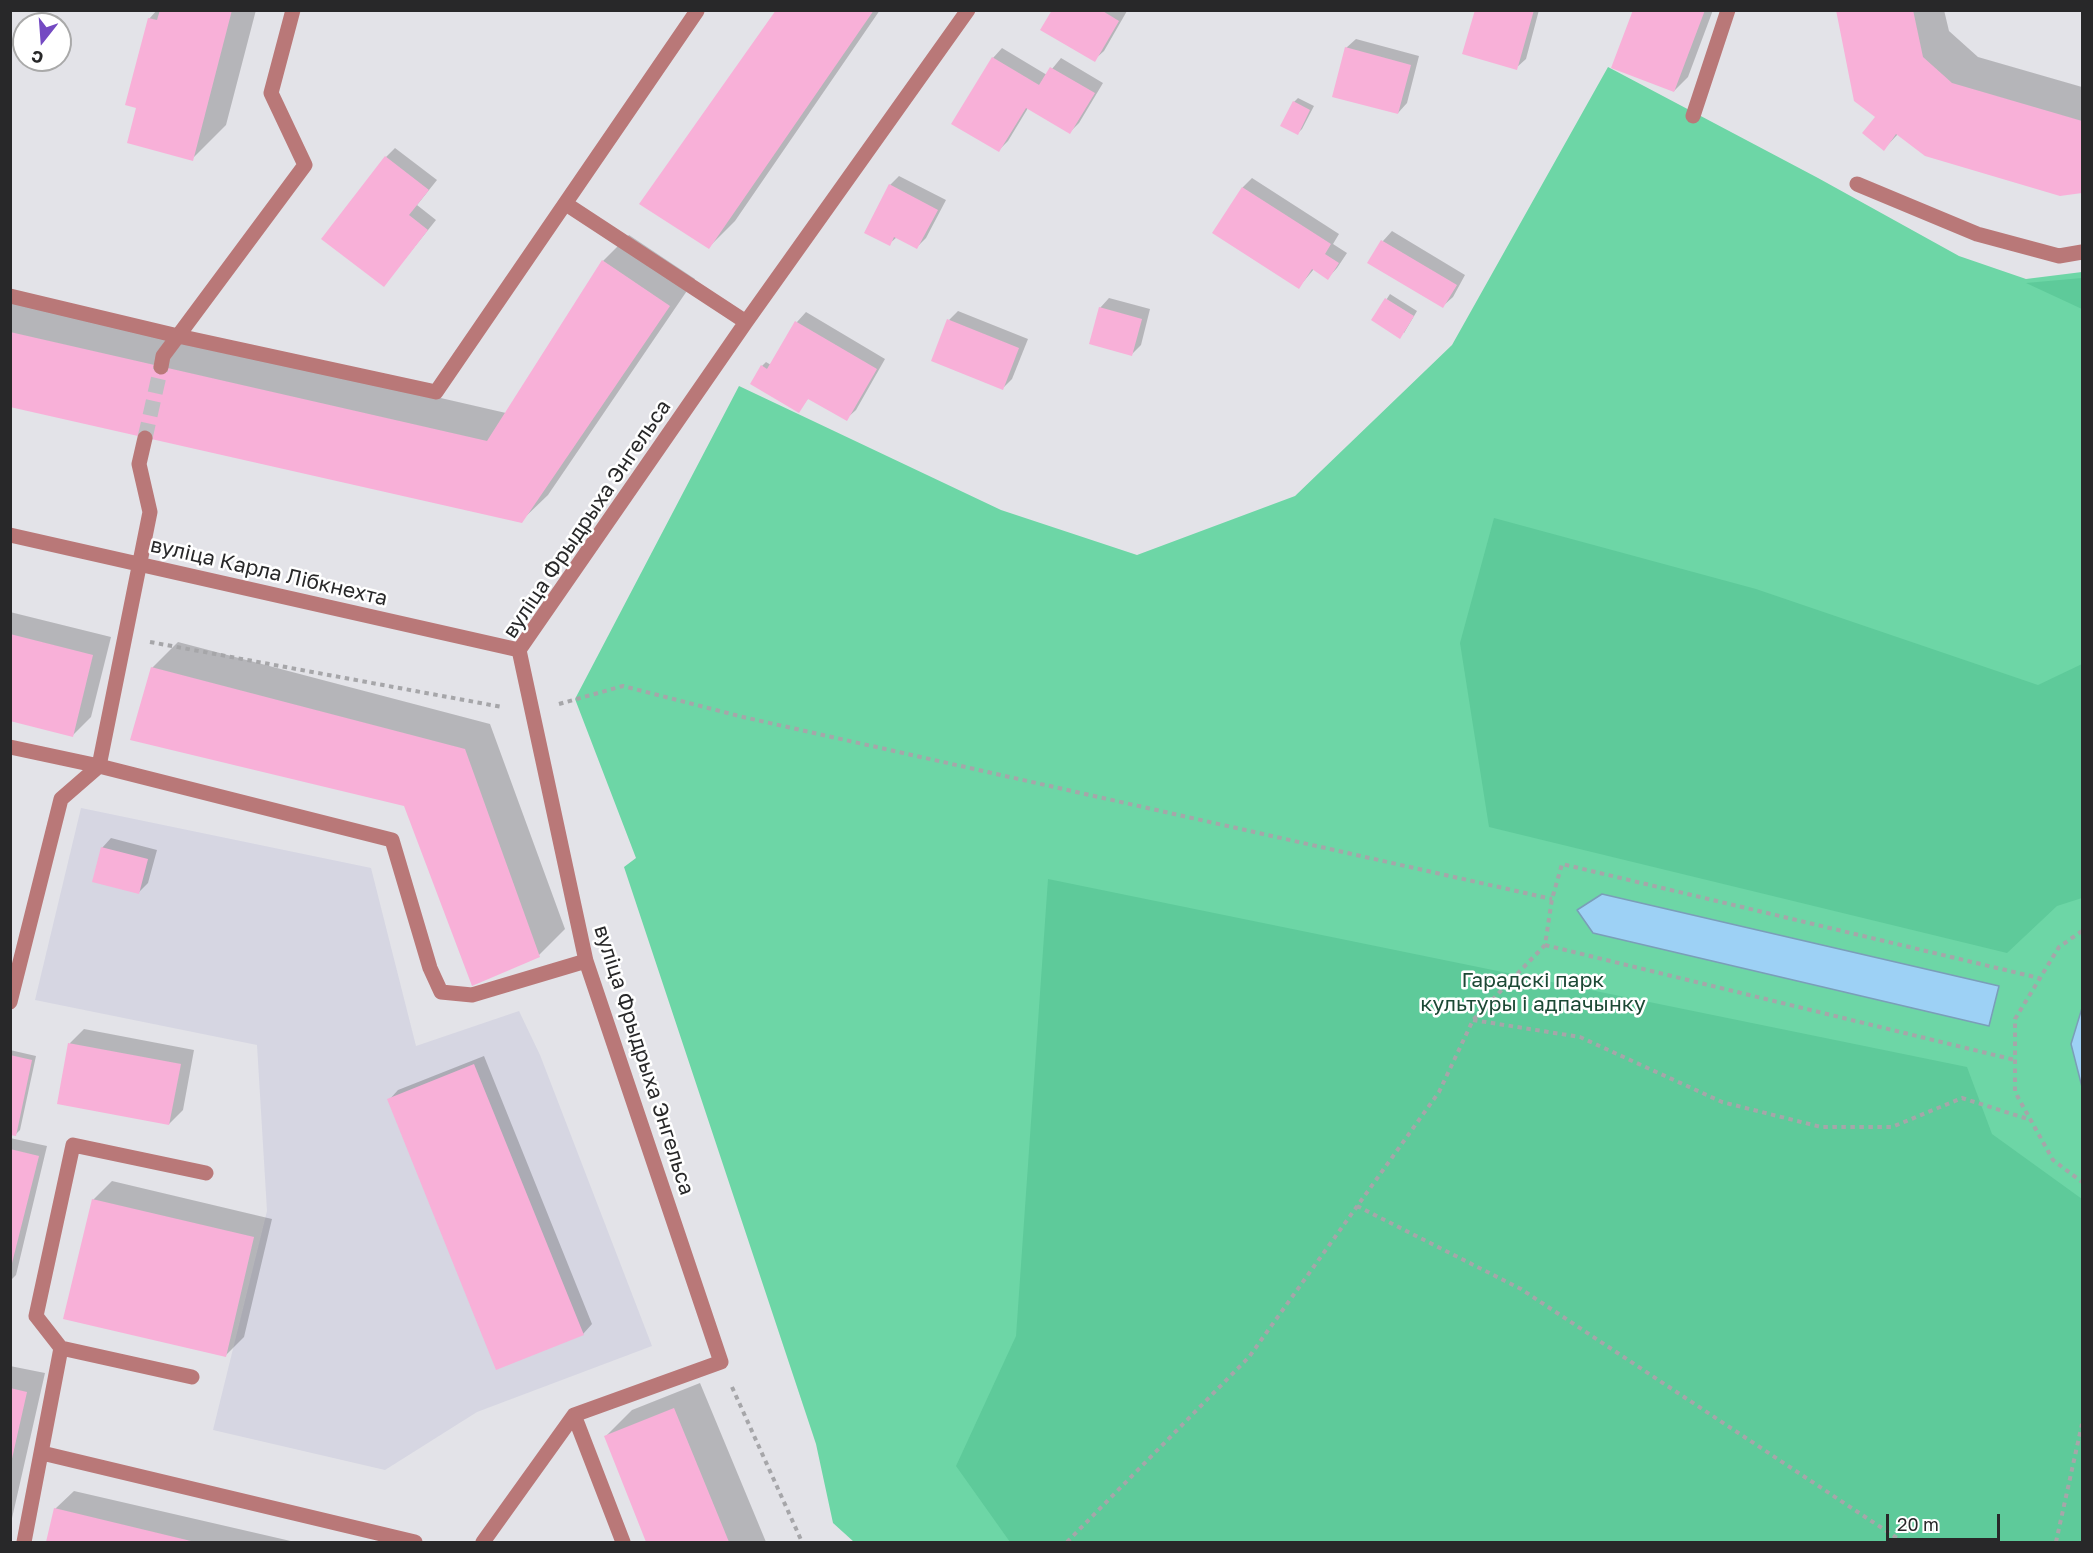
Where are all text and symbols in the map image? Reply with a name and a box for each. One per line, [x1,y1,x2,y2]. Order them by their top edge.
north arrow [12,12,72,72]
text: С [29,46,46,69]
street label: вуліца Фрыдрыха Энгельса [498,395,676,643]
street label: вуліца Карла Лібкнехта [148,532,390,612]
street label: вуліца Фрыдрыха Энгельса [588,922,700,1198]
park label: Гарадскі парк культуры і адпачынку [1420,967,1646,1017]
scale bar [1889,1502,2003,1540]
text: 20 m [1897,1513,1939,1535]

